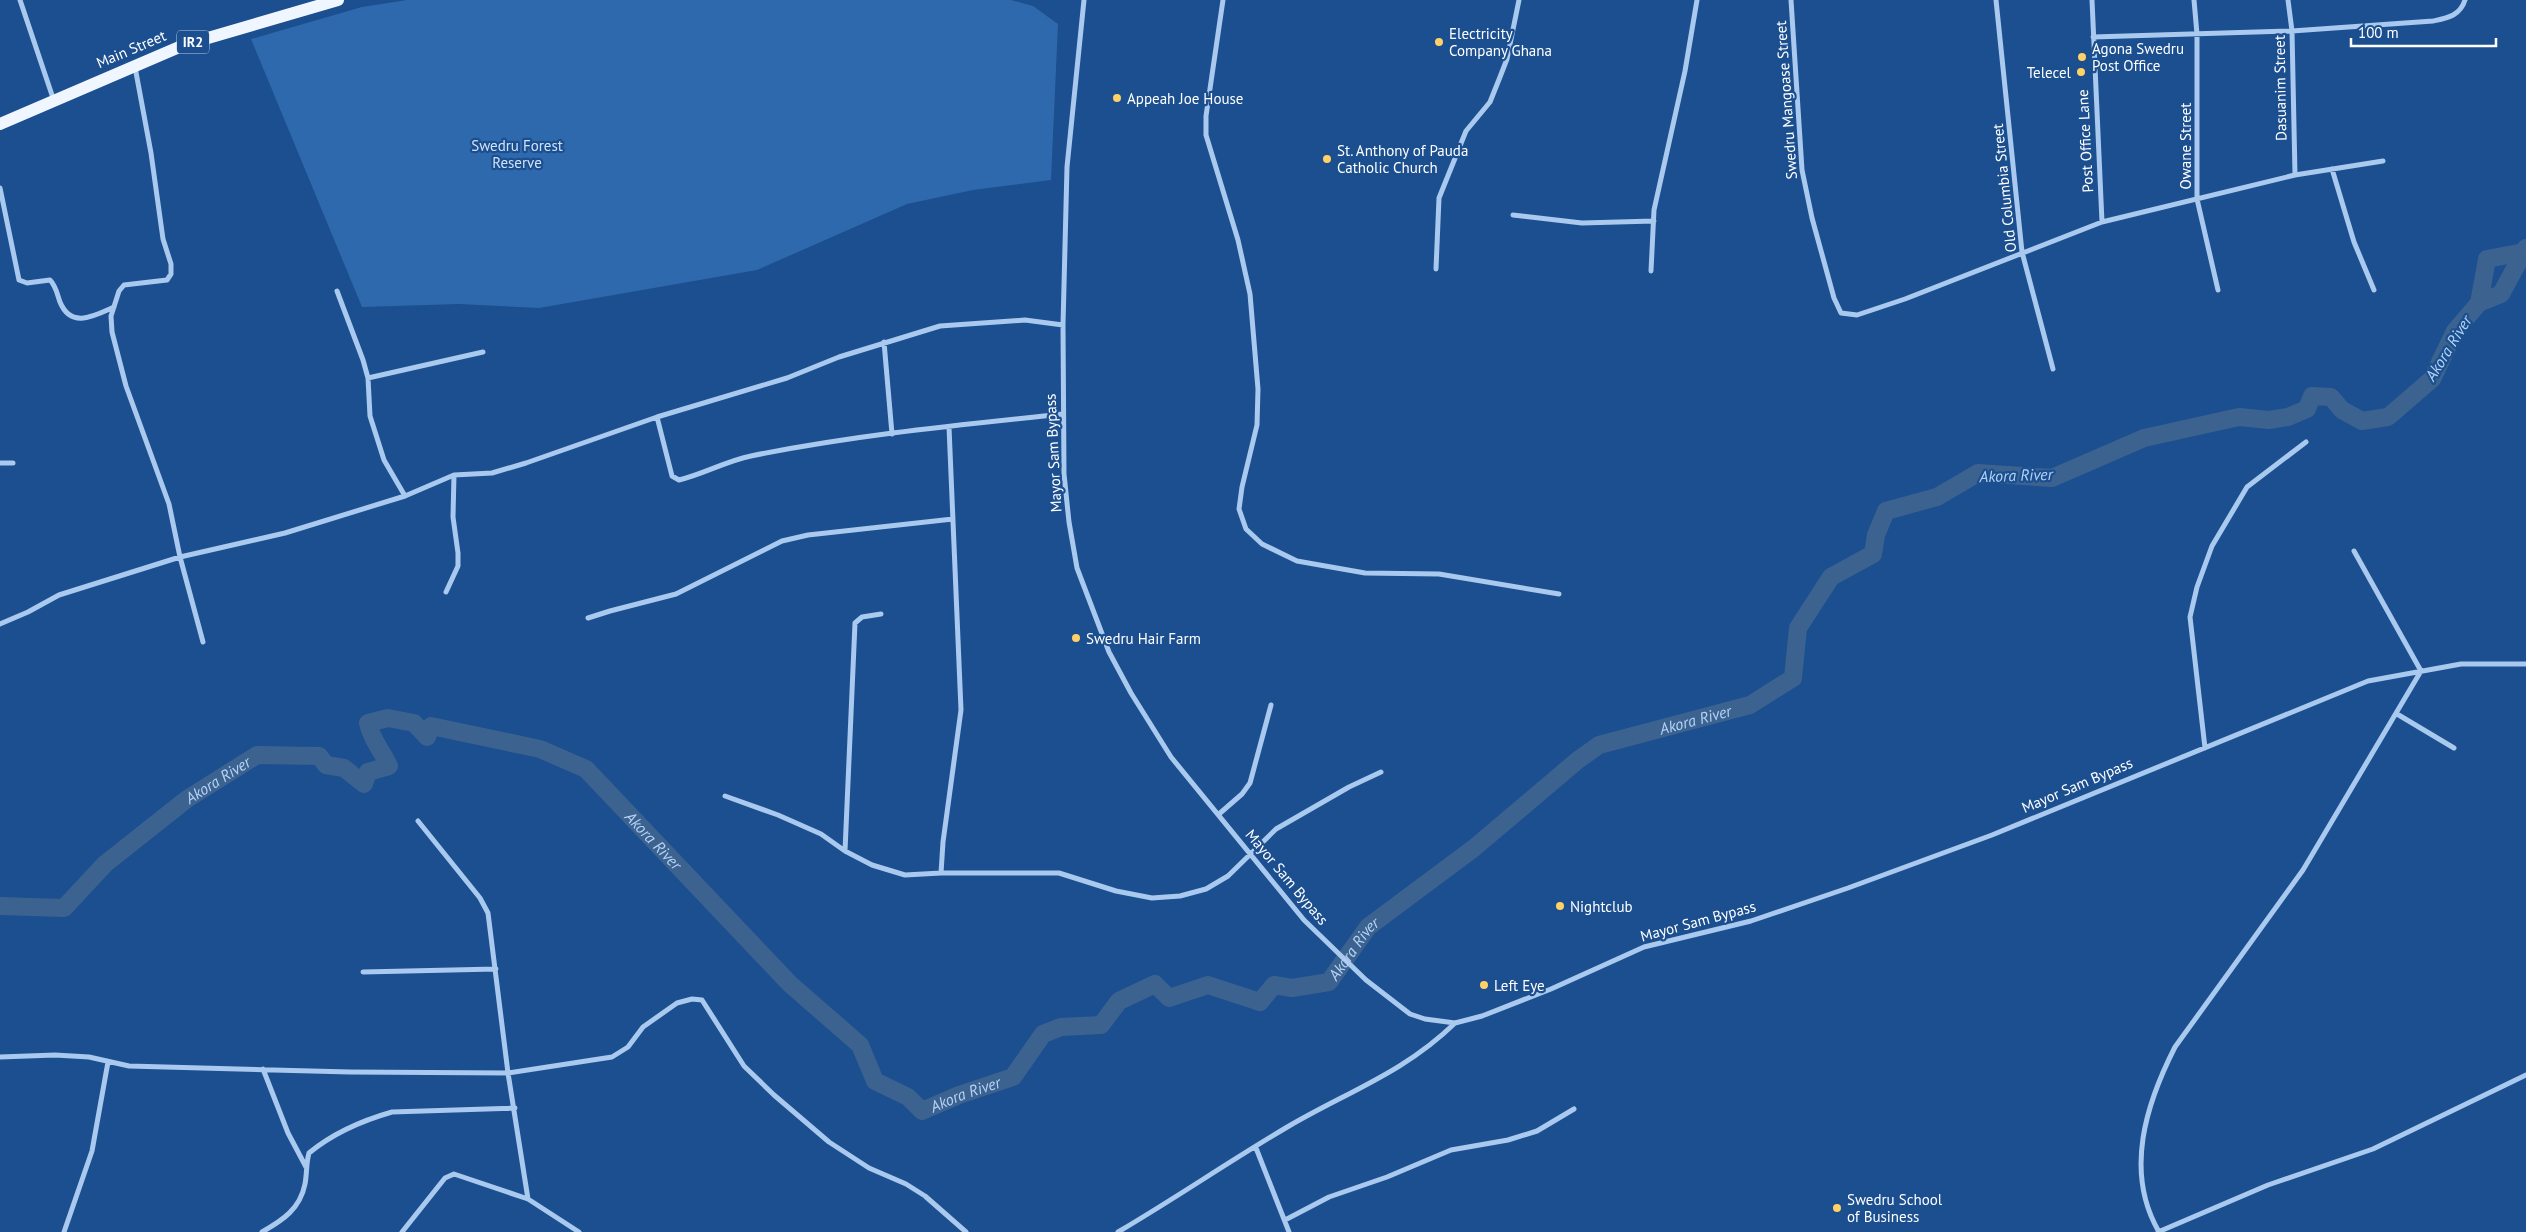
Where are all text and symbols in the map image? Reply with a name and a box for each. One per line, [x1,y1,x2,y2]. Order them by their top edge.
scale bar [2351,15,2496,47]
street label: Swedru Mangoase Street [1771,20,1801,180]
text: 100 m [2358,23,2399,42]
place label: Electricity Company Ghana [1449,24,1552,60]
street label: Main Street [93,26,169,72]
road number: IR2 [177,31,209,54]
street label: Dasuanim Street [2270,35,2290,141]
marker: Electricity Company Ghana [1433,36,1445,48]
place label: Agona Swedru Post Office [2092,39,2184,75]
marker: Agona Swedru Post Office [2076,51,2088,63]
place label: Telecel [2027,63,2072,82]
marker: Telecel [2075,66,2087,78]
place label: Appeah Joe House [1127,89,1243,108]
street label: Post Office Lane [2073,89,2097,193]
marker: Appeah Joe House [1111,92,1123,104]
street label: Owane Street [2176,103,2195,189]
street label: Old Columbia Street [1988,123,2020,253]
park label: Swedru Forest Reserve [471,136,563,172]
place label: St. Anthony of Pauda Catholic Church [1337,141,1468,177]
marker: St. Anthony of Pauda Catholic Church [1321,153,1333,165]
water label: Akora River [2420,310,2477,385]
street label: Mayor Sam Bypass [1040,393,1066,513]
water label: Akora River [1978,464,2055,486]
place label: Swedru Hair Farm [1086,629,1201,648]
marker: Swedru Hair Farm [1070,632,1082,644]
water label: Akora River [1656,700,1735,739]
water label: Akora River [180,751,256,808]
street label: Mayor Sam Bypass [2019,753,2135,817]
water label: Akora River [620,806,687,875]
street label: Mayor Sam Bypass [1242,825,1332,929]
street label: Mayor Sam Bypass [1638,896,1758,946]
place label: Nightclub [1570,897,1633,916]
marker: Nightclub [1554,900,1566,912]
water label: Akora River [1323,912,1384,985]
place label: Left Eye [1494,976,1545,995]
marker: Left Eye [1478,979,1490,991]
water label: Akora River [926,1071,1005,1117]
place label: Swedru School of Business [1847,1190,1943,1226]
marker: Swedru School of Business [1831,1202,1843,1214]

